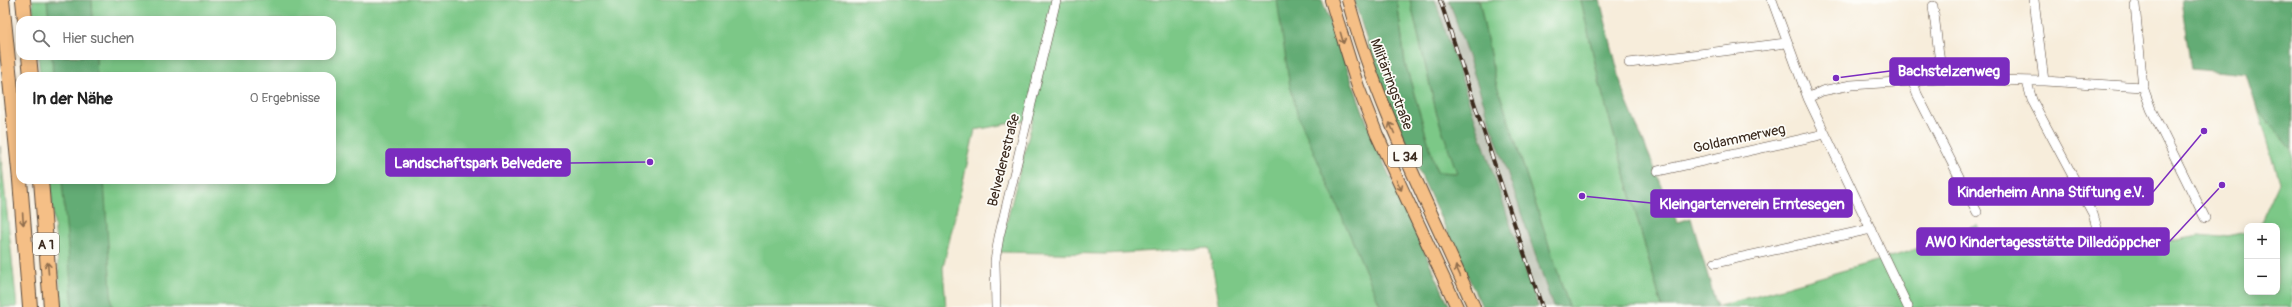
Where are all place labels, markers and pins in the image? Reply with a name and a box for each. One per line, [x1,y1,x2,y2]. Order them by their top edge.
callout: Bachstelzenweg [1890,58,2009,85]
callout: Landschaftspark Belvedere [386,149,570,176]
callout: Kinderheim Anna Stiftung e.V. [1949,178,2153,205]
callout: Kleingartenverein Erntesegen [1651,190,1852,217]
callout: AWO Kindertagesstätte Dilledöppcher [1917,228,2169,255]

